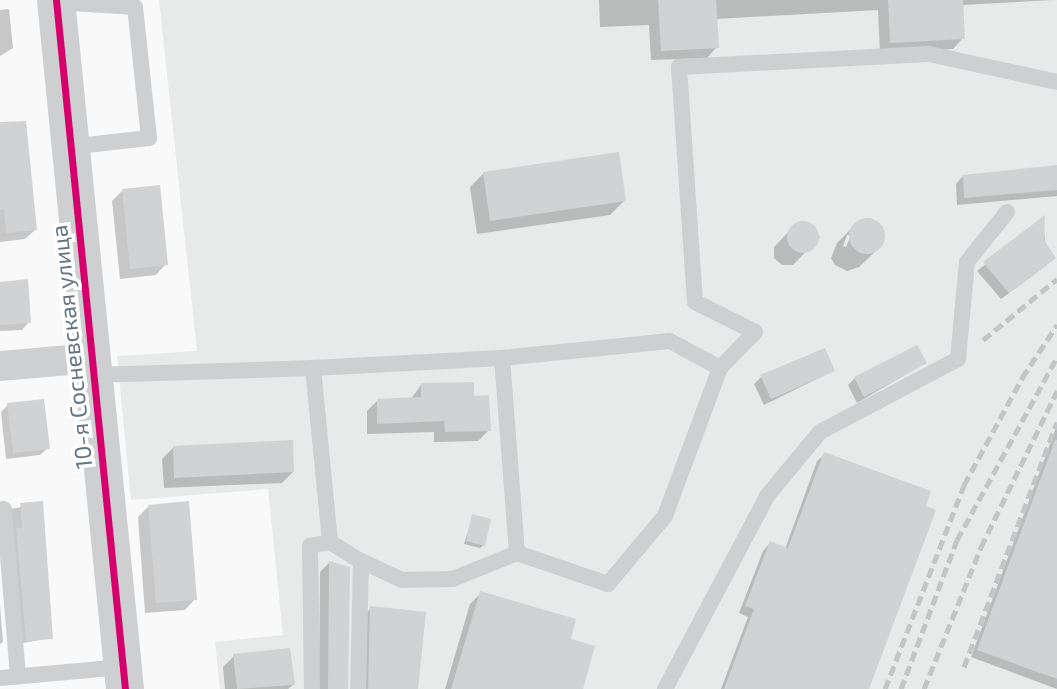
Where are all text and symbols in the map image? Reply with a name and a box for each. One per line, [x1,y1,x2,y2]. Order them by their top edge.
street label: 10-я Сосневская улица [44,224,98,470]

